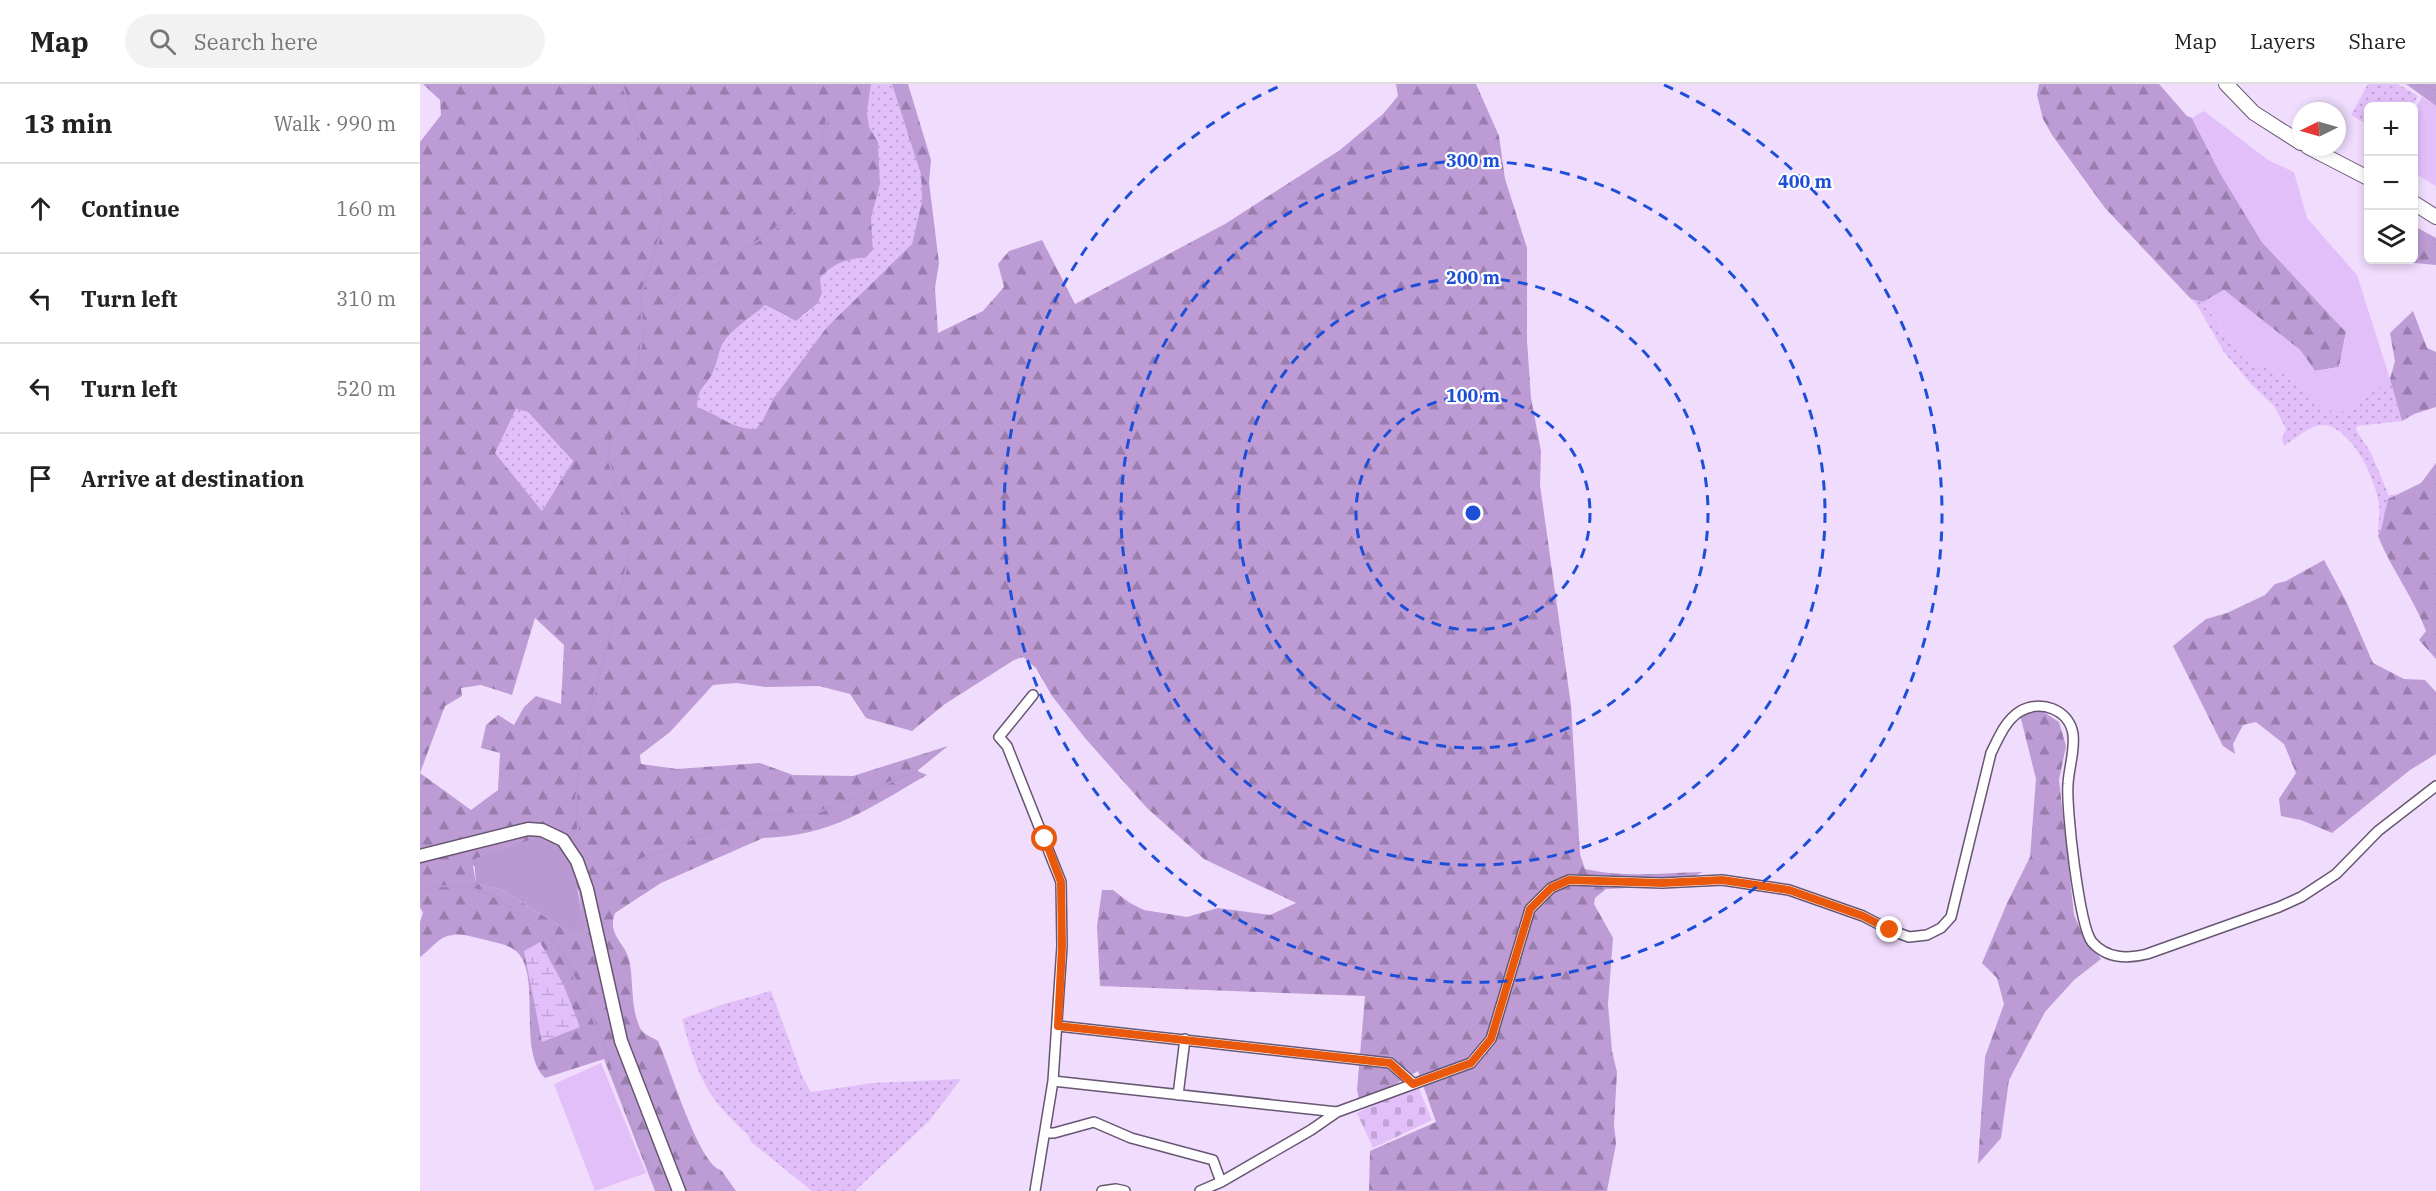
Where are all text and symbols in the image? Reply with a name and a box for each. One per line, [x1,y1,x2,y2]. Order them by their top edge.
search box [125,14,545,68]
text: Map [30,23,89,60]
icon: search [146,25,179,58]
text: Search here [194,27,318,56]
text: Map [2174,27,2217,55]
text: Layers [2250,27,2316,55]
text: Share [2349,27,2406,55]
north arrow [2292,102,2346,156]
map controls [2364,102,2418,264]
button: + [2364,102,2418,156]
text: 13 min [24,106,112,140]
text: Walk · 990 m [274,110,396,137]
text: 300 m [1446,149,1501,172]
button: − [2364,156,2418,210]
text: 400 m [1778,170,1833,193]
icon: ahead [24,192,57,225]
text: Continue [81,194,180,223]
text: 160 m [336,195,396,222]
button: layers [2364,210,2418,264]
text: 200 m [1446,266,1501,289]
icon: left [24,282,57,315]
text: Turn left [81,284,177,313]
text: 310 m [336,285,396,312]
icon: left [24,372,57,405]
text: Turn left [81,374,177,403]
text: 520 m [336,375,396,402]
text: 100 m [1446,384,1501,407]
icon: arrive [24,462,57,495]
text: Arrive at destination [81,464,304,493]
centre of rings [1463,503,1483,523]
route start [1031,825,1057,851]
route end [1876,916,1902,942]

